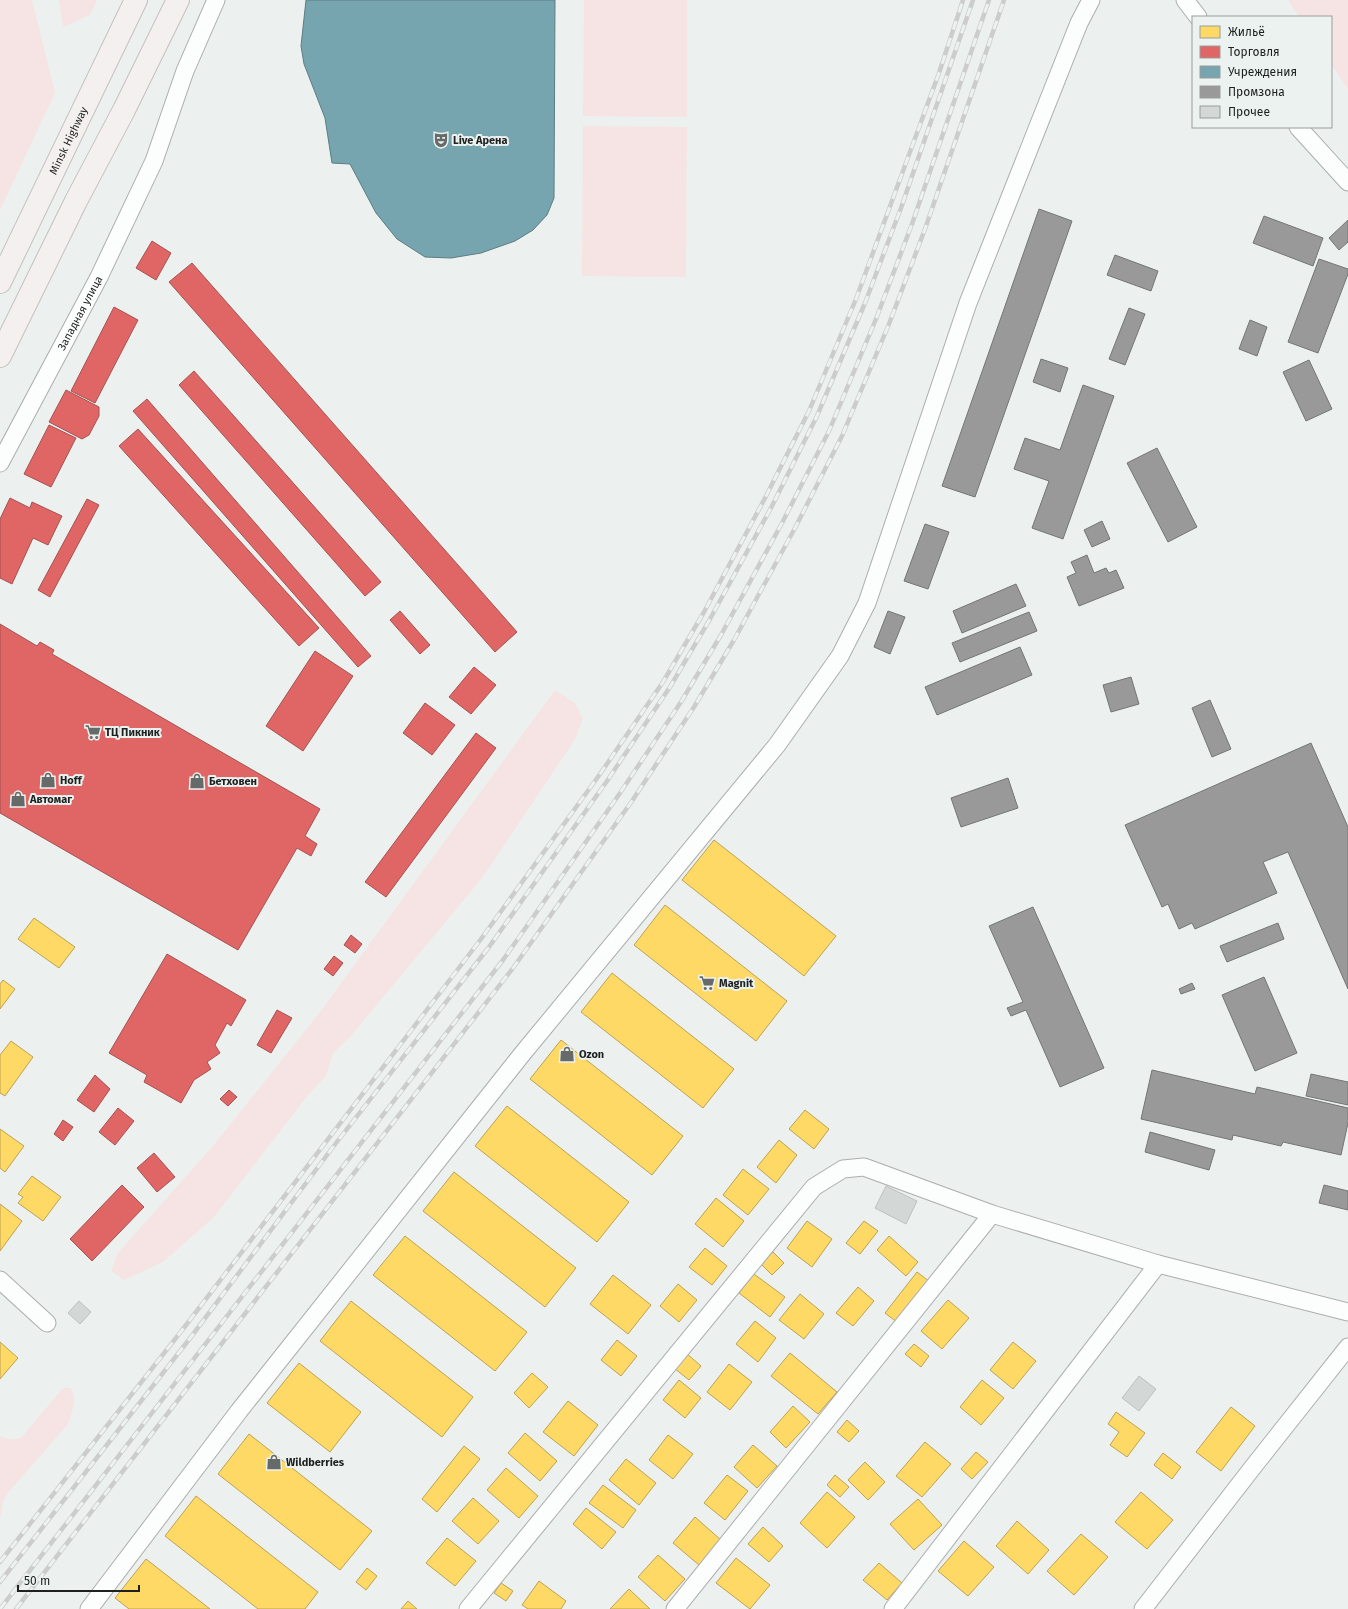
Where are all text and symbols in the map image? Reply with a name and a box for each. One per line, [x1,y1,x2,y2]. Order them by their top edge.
legend [1192,16,1332,128]
text: Жильё [1228,25,1265,39]
text: Торговля [1228,45,1280,59]
text: Учреждения [1228,65,1297,79]
text: Промзона [1228,85,1285,99]
street label: Minsk Highway [47,104,91,177]
text: Прочее [1228,105,1270,119]
theatre icon: Live Арена [432,131,450,149]
place label: Live Арена [453,134,508,147]
street label: Западная улица [55,274,105,353]
supermarket icon: ТЦ Пикник [84,723,102,741]
place label: ТЦ Пикник [105,726,161,739]
shop icon: Hoff [39,771,57,789]
shop icon: Бетховен [188,772,206,790]
place label: Hoff [60,774,83,787]
place label: Бетховен [209,775,257,788]
shop icon: Автомаг [9,790,27,808]
place label: Автомаг [29,793,72,806]
supermarket icon: Magnit [698,974,716,992]
place label: Magnit [719,977,754,990]
shop icon: Ozon [558,1045,576,1063]
place label: Ozon [579,1048,604,1061]
shop icon: Wildberries [265,1453,283,1471]
place label: Wildberries [286,1456,345,1469]
scale bar [18,1567,139,1593]
text: 50 m [24,1574,50,1588]

